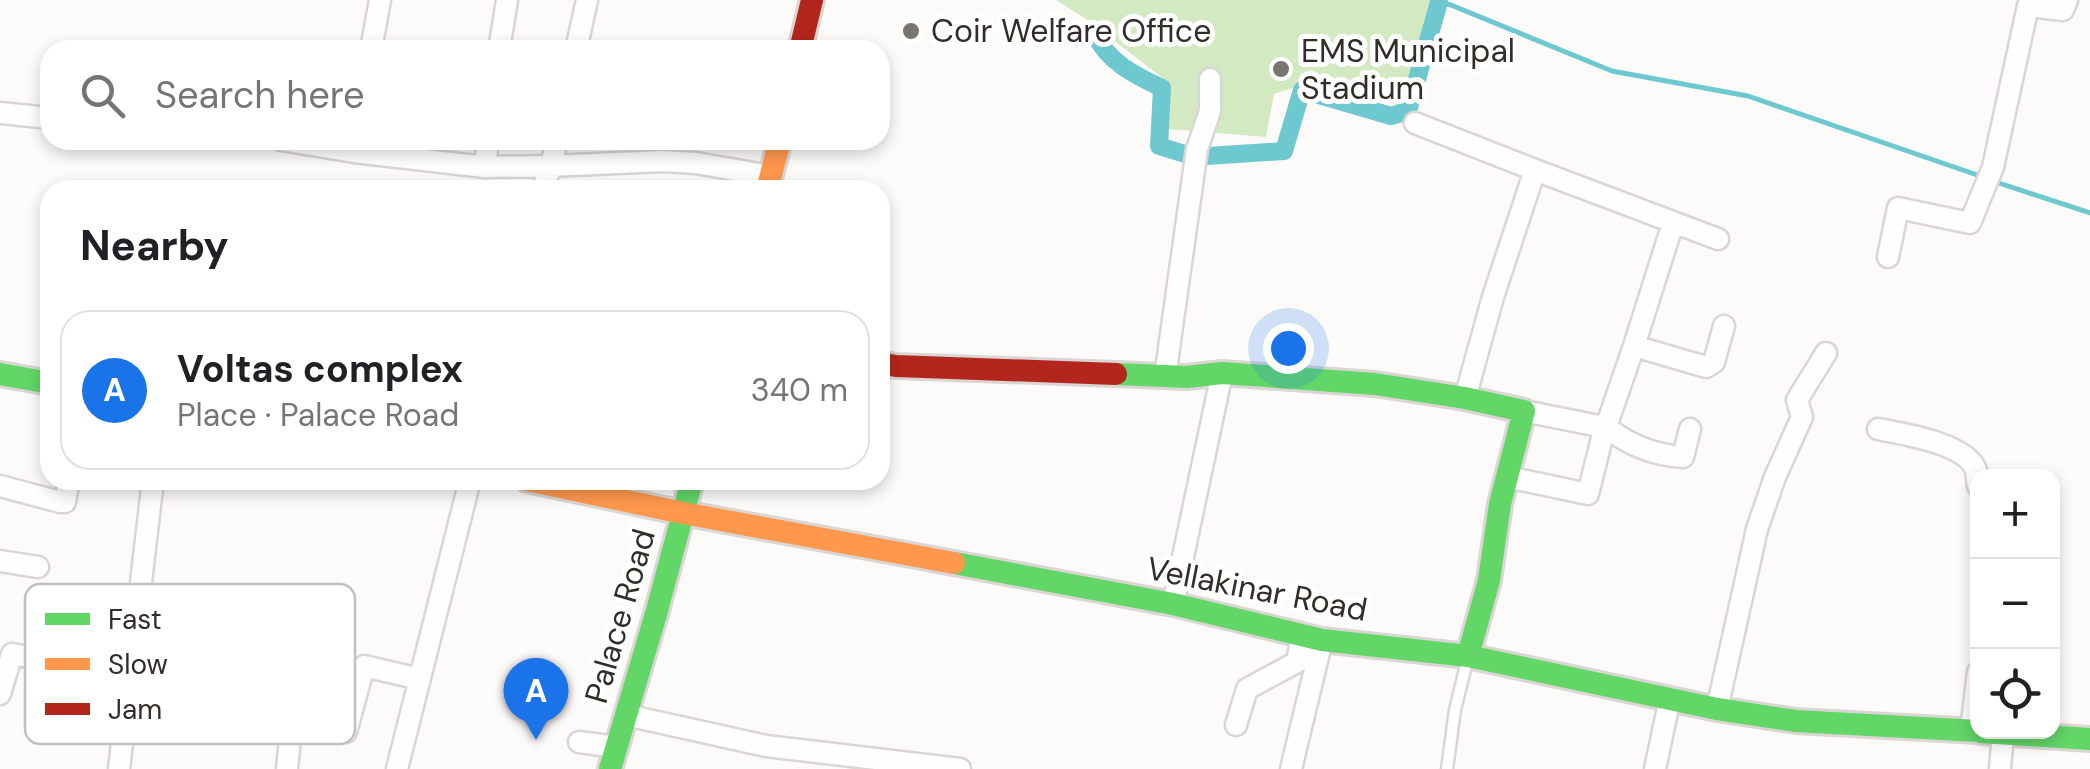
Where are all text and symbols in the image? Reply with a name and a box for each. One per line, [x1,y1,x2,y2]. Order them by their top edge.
place label: Coir Welfare Office [931,10,1211,52]
marker: Coir Welfare Office [900,20,922,42]
place label: EMS Municipal Stadium [1301,30,1515,109]
search box [40,40,890,150]
marker: EMS Municipal Stadium [1270,58,1292,80]
icon: search [75,68,130,123]
text: Search here [155,70,365,120]
text: Nearby [80,218,229,273]
your location [1263,323,1314,374]
text: Voltas complex [177,344,463,394]
text: A [103,369,126,411]
text: 340 m [751,369,848,411]
text: Place · Palace Road [177,394,459,436]
map controls [1970,469,2060,739]
button: + [1970,469,2060,559]
street label: Palace Road [575,524,665,708]
street label: Vellakinar Road [1143,547,1371,631]
button: − [1970,559,2060,649]
legend [25,584,355,744]
text: Fast [108,601,162,638]
text: Slow [108,646,168,683]
button: locate [1970,649,2060,739]
pin: A [504,658,568,740]
text: Jam [108,691,162,728]

